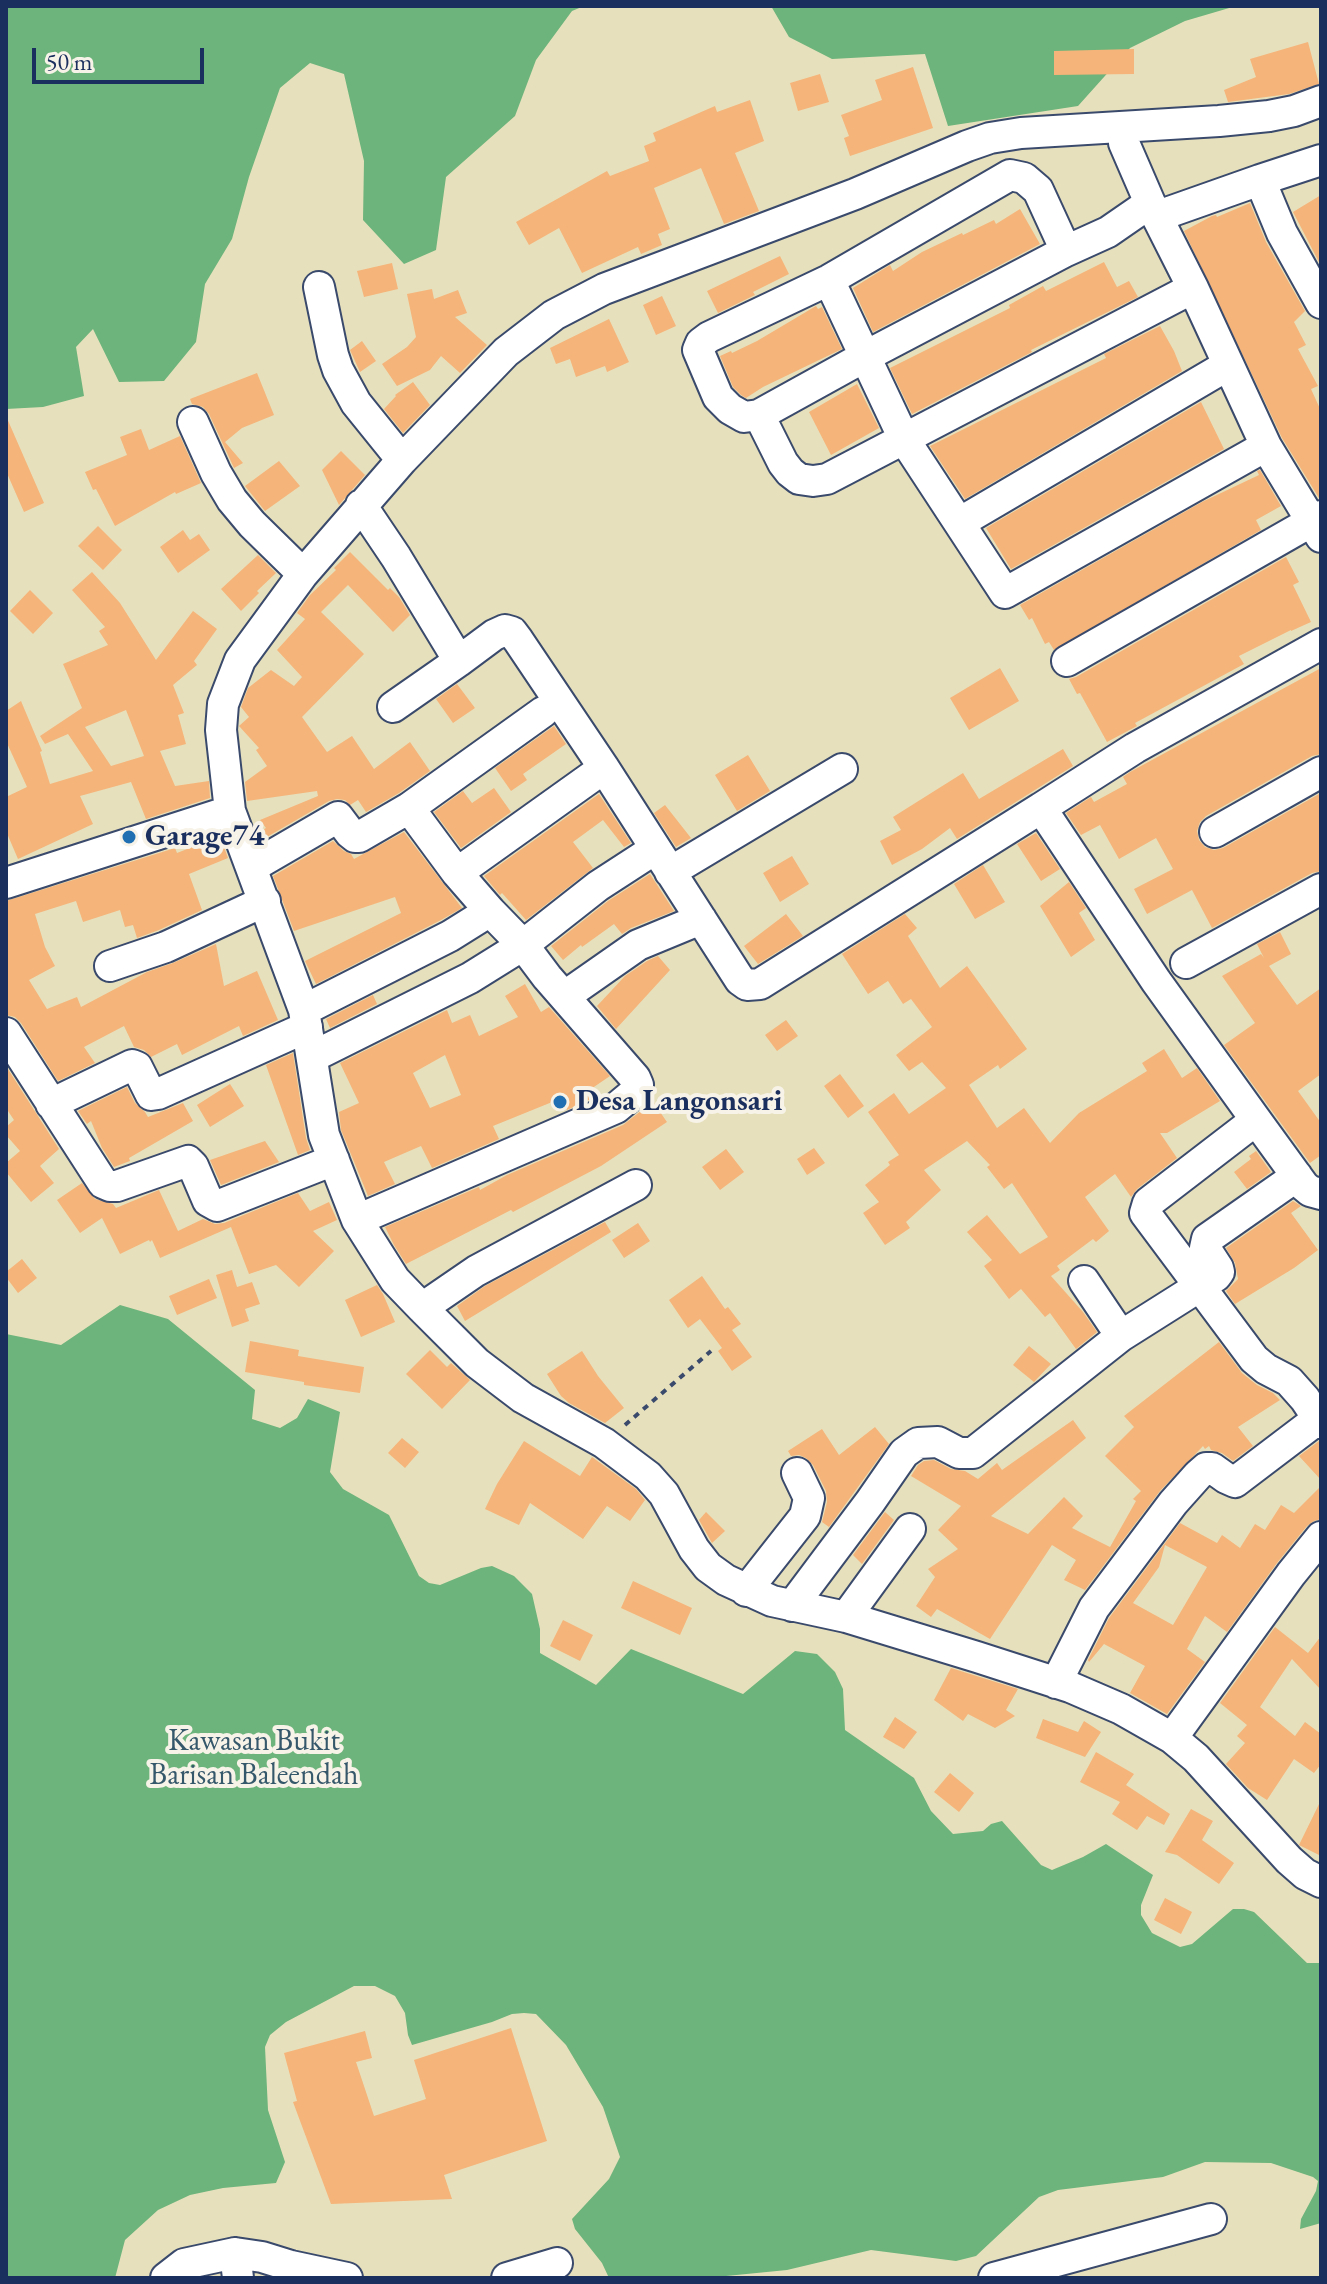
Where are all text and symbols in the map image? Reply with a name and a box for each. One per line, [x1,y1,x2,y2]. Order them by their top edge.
scale bar [36,32,208,82]
text: 50 m [46,46,93,77]
place label: Garage74 [145,819,264,855]
marker: Garage74 [120,828,138,846]
place label: Desa Langonsari [576,1084,782,1120]
marker: Desa Langonsari [551,1093,569,1111]
park label: Kawasan Bukit Barisan Baleendah [150,1724,358,1794]

